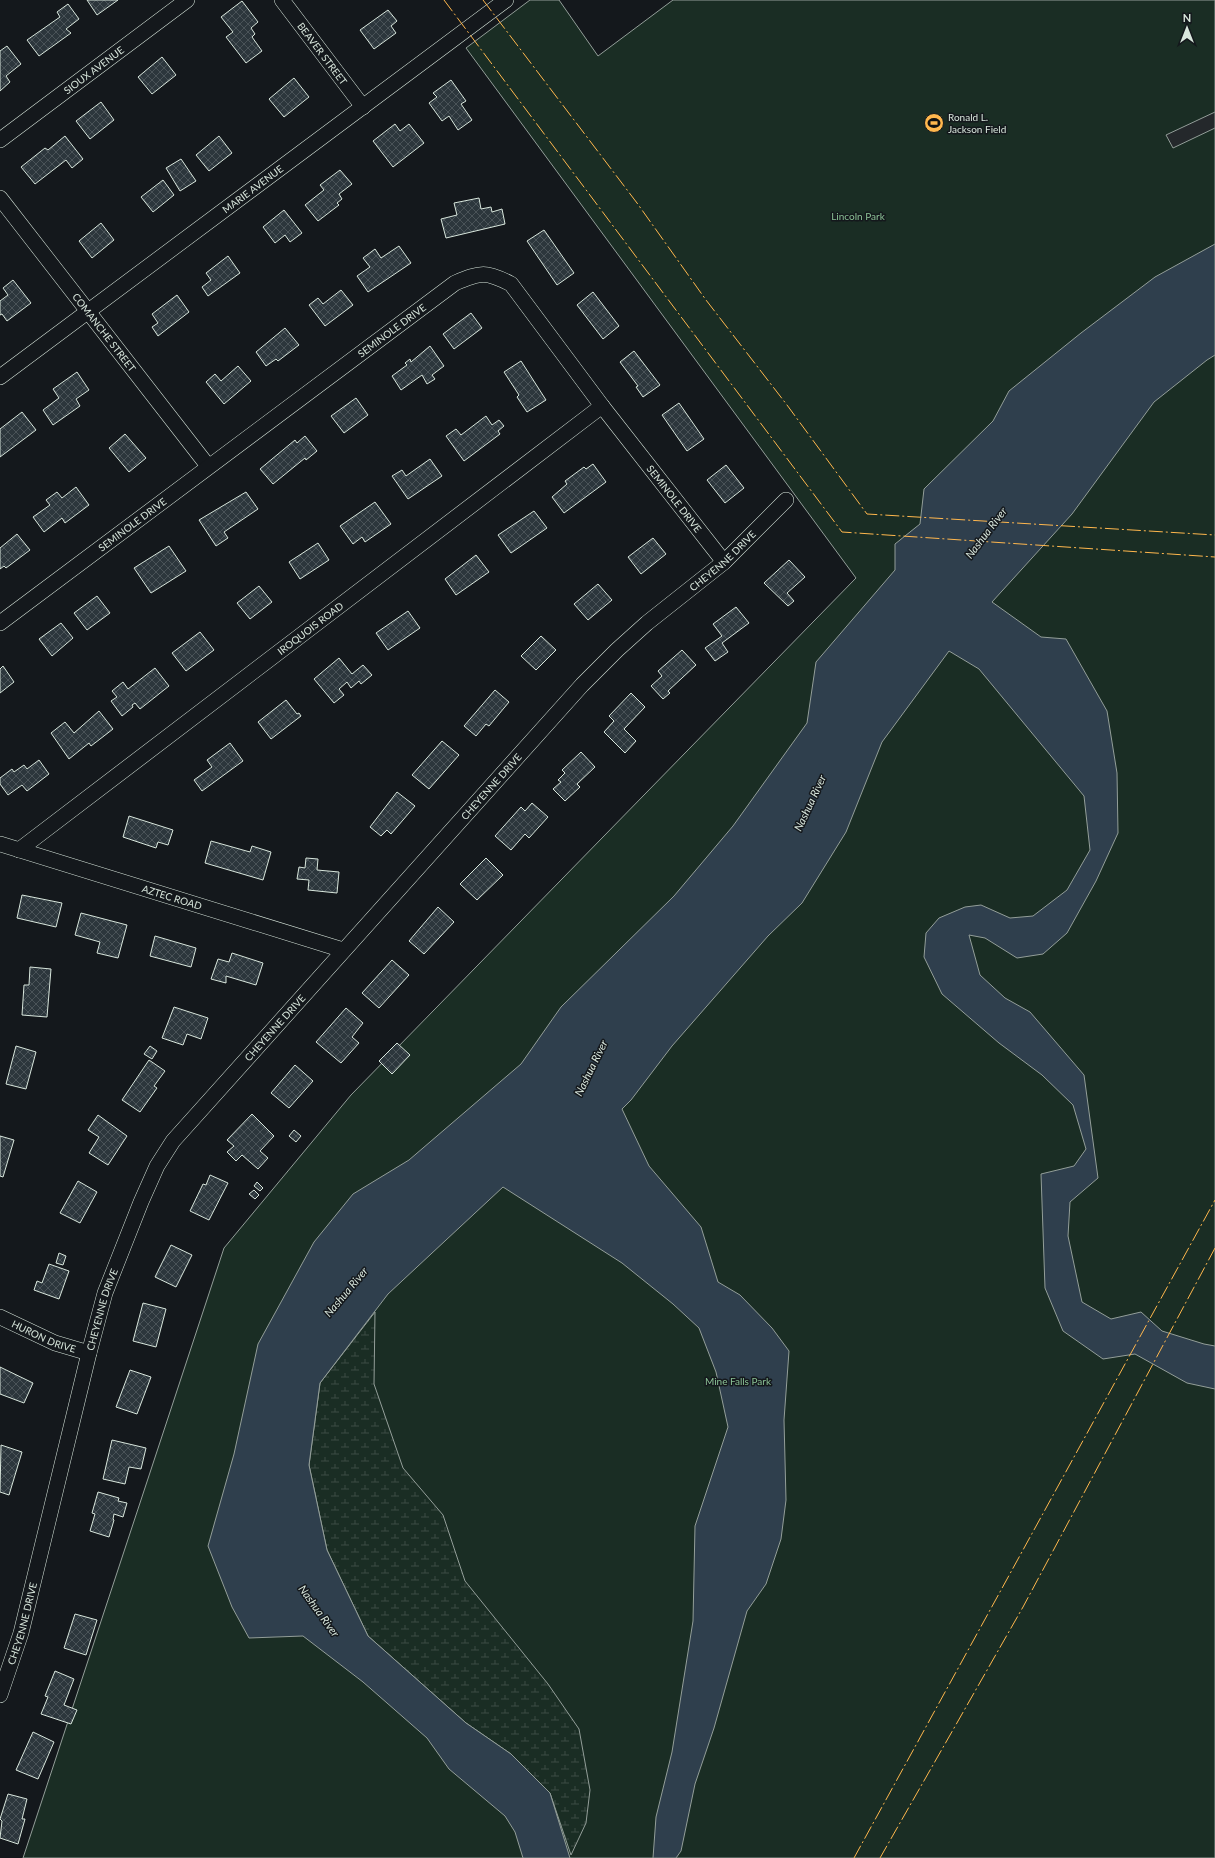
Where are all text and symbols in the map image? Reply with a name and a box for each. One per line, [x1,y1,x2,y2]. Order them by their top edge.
north arrow [1167,8,1207,48]
text: N [1183,11,1191,24]
street label: BEAVER STREET [295,20,350,87]
street label: SIOUX AVENUE [61,43,126,96]
place label: Ronald L. Jackson Field [948,111,1006,135]
sports icon: Ronald L. Jackson Field [923,112,945,134]
street label: MARIE AVENUE [220,162,286,215]
park label: Lincoln Park [831,210,886,222]
street label: COMANCHE STREET [70,291,138,374]
street label: SEMINOLE DRIVE [355,301,428,360]
street label: SEMINOLE DRIVE [645,463,704,535]
street label: SEMINOLE DRIVE [96,495,169,553]
water label: Nashua River [962,504,1009,561]
street label: CHEYENNE DRIVE [687,528,758,593]
street label: IROQUOIS ROAD [275,599,346,657]
street label: CHEYENNE DRIVE [458,751,524,822]
water label: Nashua River [791,772,828,833]
street label: AZTEC ROAD [141,882,204,912]
street label: CHEYENNE DRIVE [242,992,308,1063]
water label: Nashua River [571,1038,610,1098]
water label: Nashua River [321,1264,370,1319]
street label: CHEYENNE DRIVE [84,1267,120,1352]
street label: HURON DRIVE [10,1317,78,1355]
park label: Mine Falls Park [705,1375,772,1387]
street label: CHEYENNE DRIVE [5,1581,39,1666]
water label: Nashua River [296,1582,343,1639]

